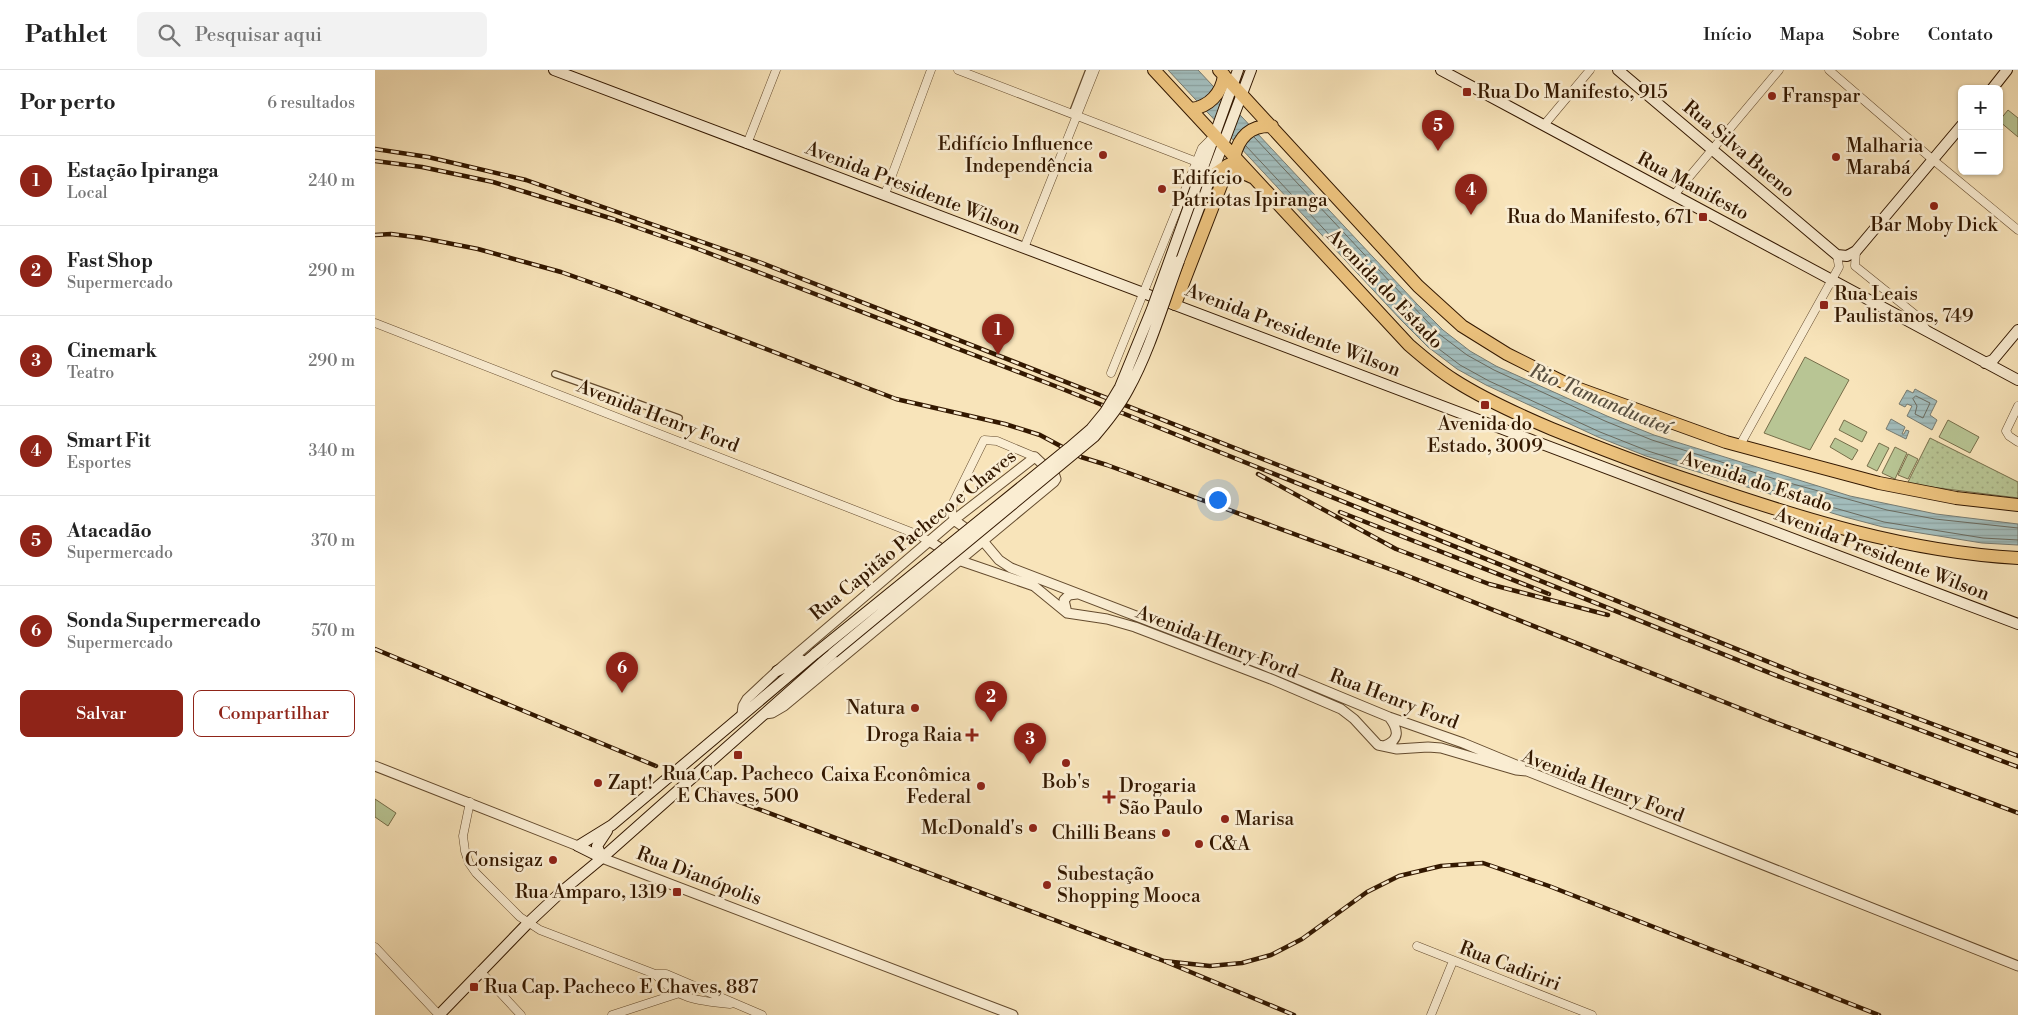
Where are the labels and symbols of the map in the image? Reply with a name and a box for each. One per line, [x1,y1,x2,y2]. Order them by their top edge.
place label: Rua Do Manifesto, 915 [1477,80,1668,104]
place label: Franspar [1782,84,1860,108]
marker: Rua Do Manifesto, 915 [1461,86,1473,98]
marker: Franspar [1766,90,1778,102]
street label: Rua Silva Bueno [1678,95,1800,203]
pin: 5 [1422,110,1454,151]
place label: Edifício Influence Independência [938,132,1093,178]
place label: Malharia Marabá [1846,134,1924,180]
street label: Avenida Presidente Wilson [801,135,1024,240]
street label: Rua Manifesto [1633,146,1753,226]
marker: Edifício Influence Independência [1097,149,1109,161]
marker: Malharia Marabá [1830,151,1842,163]
place label: Edifício Patriotas Ipiranga [1172,166,1328,212]
pin: 4 [1455,174,1487,215]
marker: Edifício Patriotas Ipiranga [1156,183,1168,195]
marker: Bar Moby Dick [1928,200,1940,212]
place label: Rua do Manifesto, 671 [1507,205,1693,229]
marker: Rua do Manifesto, 671 [1697,211,1709,223]
place label: Bar Moby Dick [1870,213,1999,237]
street label: Avenida do Estado [1321,223,1448,354]
street label: Avenida Presidente Wilson [1181,277,1404,382]
place label: Rua Leais Paulistanos, 749 [1834,282,1973,328]
marker: Rua Leais Paulistanos, 749 [1818,299,1830,311]
pin: 1 [982,314,1014,355]
water label: Rio Tamanduateí [1524,358,1677,442]
street label: Avenida Henry Ford [573,374,743,458]
marker: Avenida do Estado, 3009 [1479,399,1491,411]
place label: Avenida do Estado, 3009 [1427,412,1543,458]
street label: Rua Capitão Pacheco e Chaves [805,444,1021,626]
street label: Avenida do Estado [1677,446,1836,518]
your location [1205,487,1231,513]
street label: Avenida Presidente Wilson [1770,501,1993,606]
street label: Avenida Henry Ford [1132,600,1302,684]
pin: 6 [606,652,638,693]
street label: Rua Henry Ford [1326,663,1462,735]
pin: 2 [975,681,1007,722]
place label: Natura [846,696,905,720]
marker: Natura [909,702,921,714]
place label: Droga Raia [866,723,962,747]
pin: 3 [1014,723,1046,764]
marker: Droga Raia [966,729,978,741]
street label: Avenida Henry Ford [1518,744,1688,828]
marker: Rua Cap. Pacheco E Chaves, 500 [732,749,744,761]
marker: Bob's [1060,757,1072,769]
place label: Rua Cap. Pacheco E Chaves, 500 [662,762,814,808]
place label: Caixa Econômica Federal [821,763,971,809]
place label: Bob's [1041,770,1090,794]
place label: Zapt! [608,771,653,795]
place label: Drogaria São Paulo [1119,774,1203,820]
marker: Zapt! [592,777,604,789]
marker: Caixa Econômica Federal [975,780,987,792]
marker: Drogaria São Paulo [1103,791,1115,803]
place label: Marisa [1235,807,1295,831]
marker: Marisa [1219,813,1231,825]
place label: McDonald's [921,816,1023,840]
place label: Chilli Beans [1052,821,1156,845]
marker: McDonald's [1027,822,1039,834]
marker: Chilli Beans [1160,827,1172,839]
place label: C&A [1209,832,1251,856]
marker: C&A [1193,838,1205,850]
street label: Rua Dianópolis [633,841,765,911]
place label: Consigaz [465,848,543,872]
marker: Consigaz [547,854,559,866]
place label: Subestação Shopping Mooca [1057,862,1201,908]
marker: Subestação Shopping Mooca [1041,879,1053,891]
place label: Rua Amparo, 1319 [515,880,667,904]
marker: Rua Amparo, 1319 [671,886,683,898]
street label: Rua Cadiriri [1456,936,1564,996]
place label: Rua Cap. Pacheco E Chaves, 887 [484,975,759,999]
marker: Rua Cap. Pacheco E Chaves, 887 [468,981,480,993]

